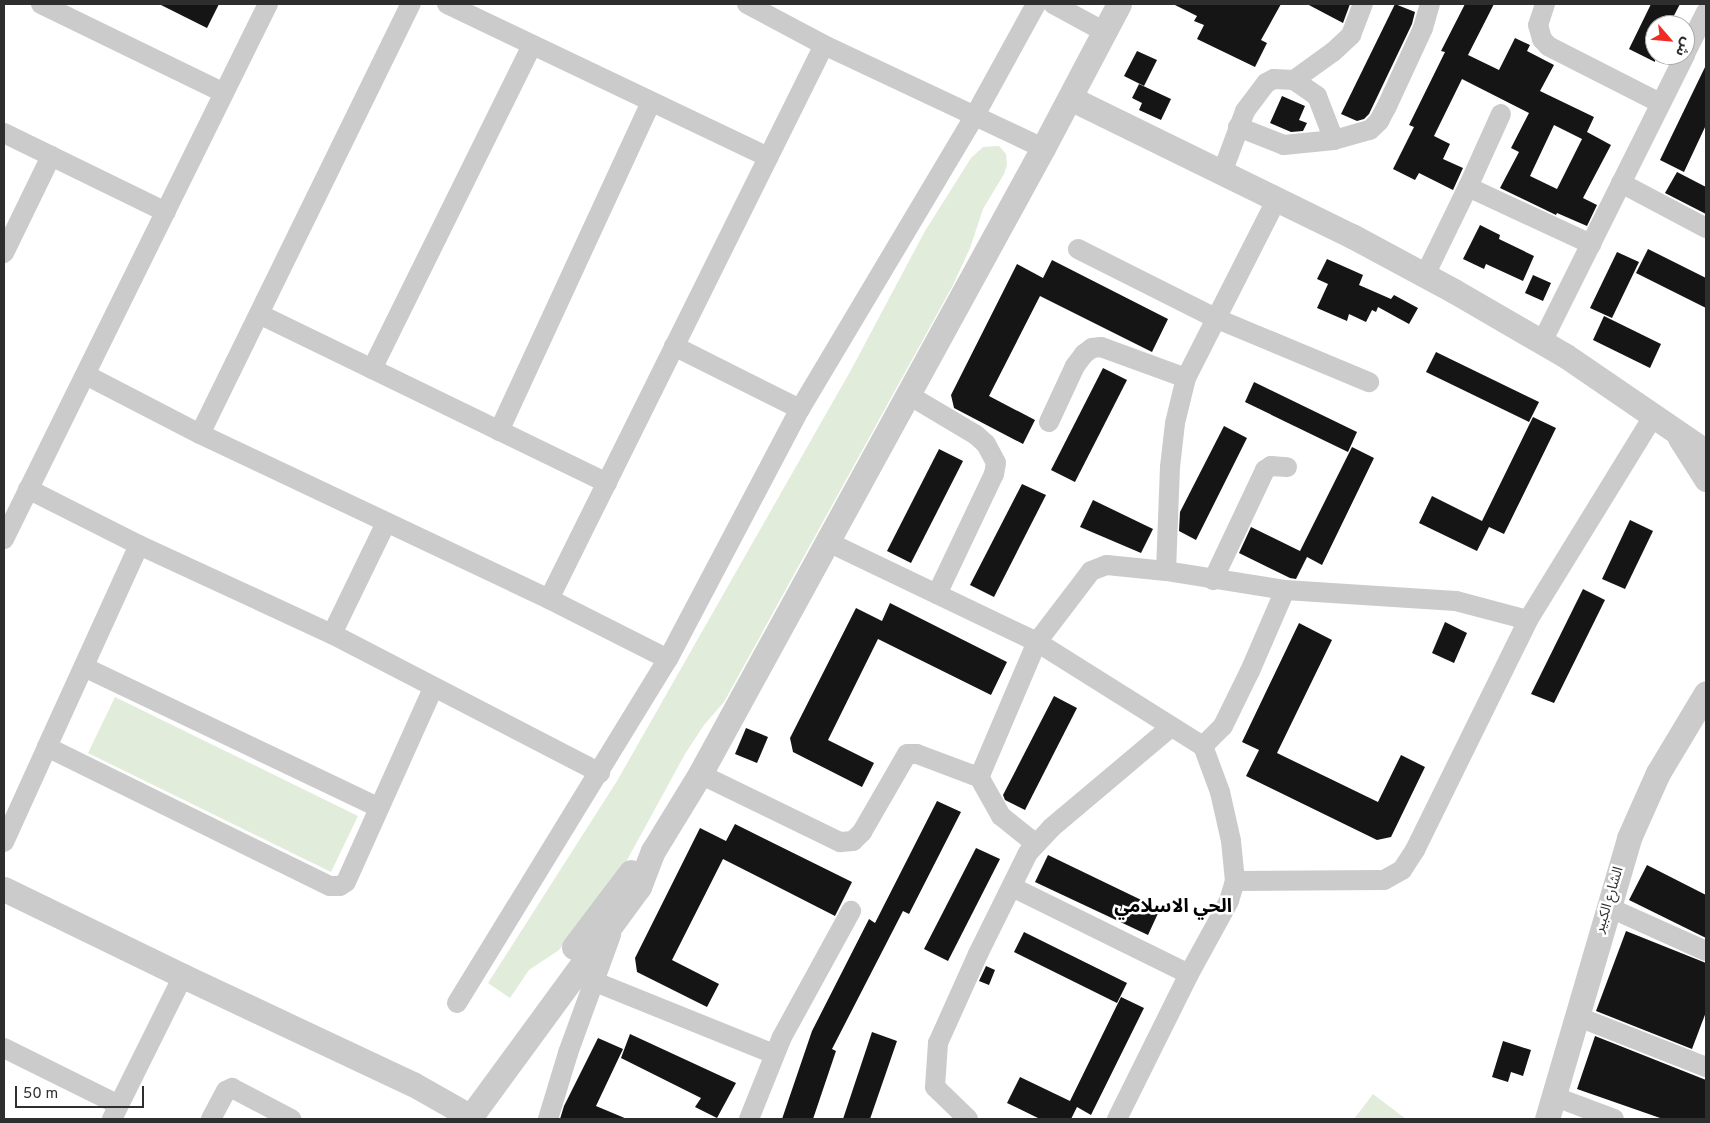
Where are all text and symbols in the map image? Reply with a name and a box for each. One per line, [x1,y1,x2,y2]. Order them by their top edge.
north arrow [1645,15,1695,65]
text: ش [1671,34,1695,59]
street label: الشارع الكبير [1592,865,1628,935]
district label: الحي الاسلامي [1114,897,1232,919]
scale bar [18,1076,146,1108]
text: 50 m [23,1085,58,1104]

